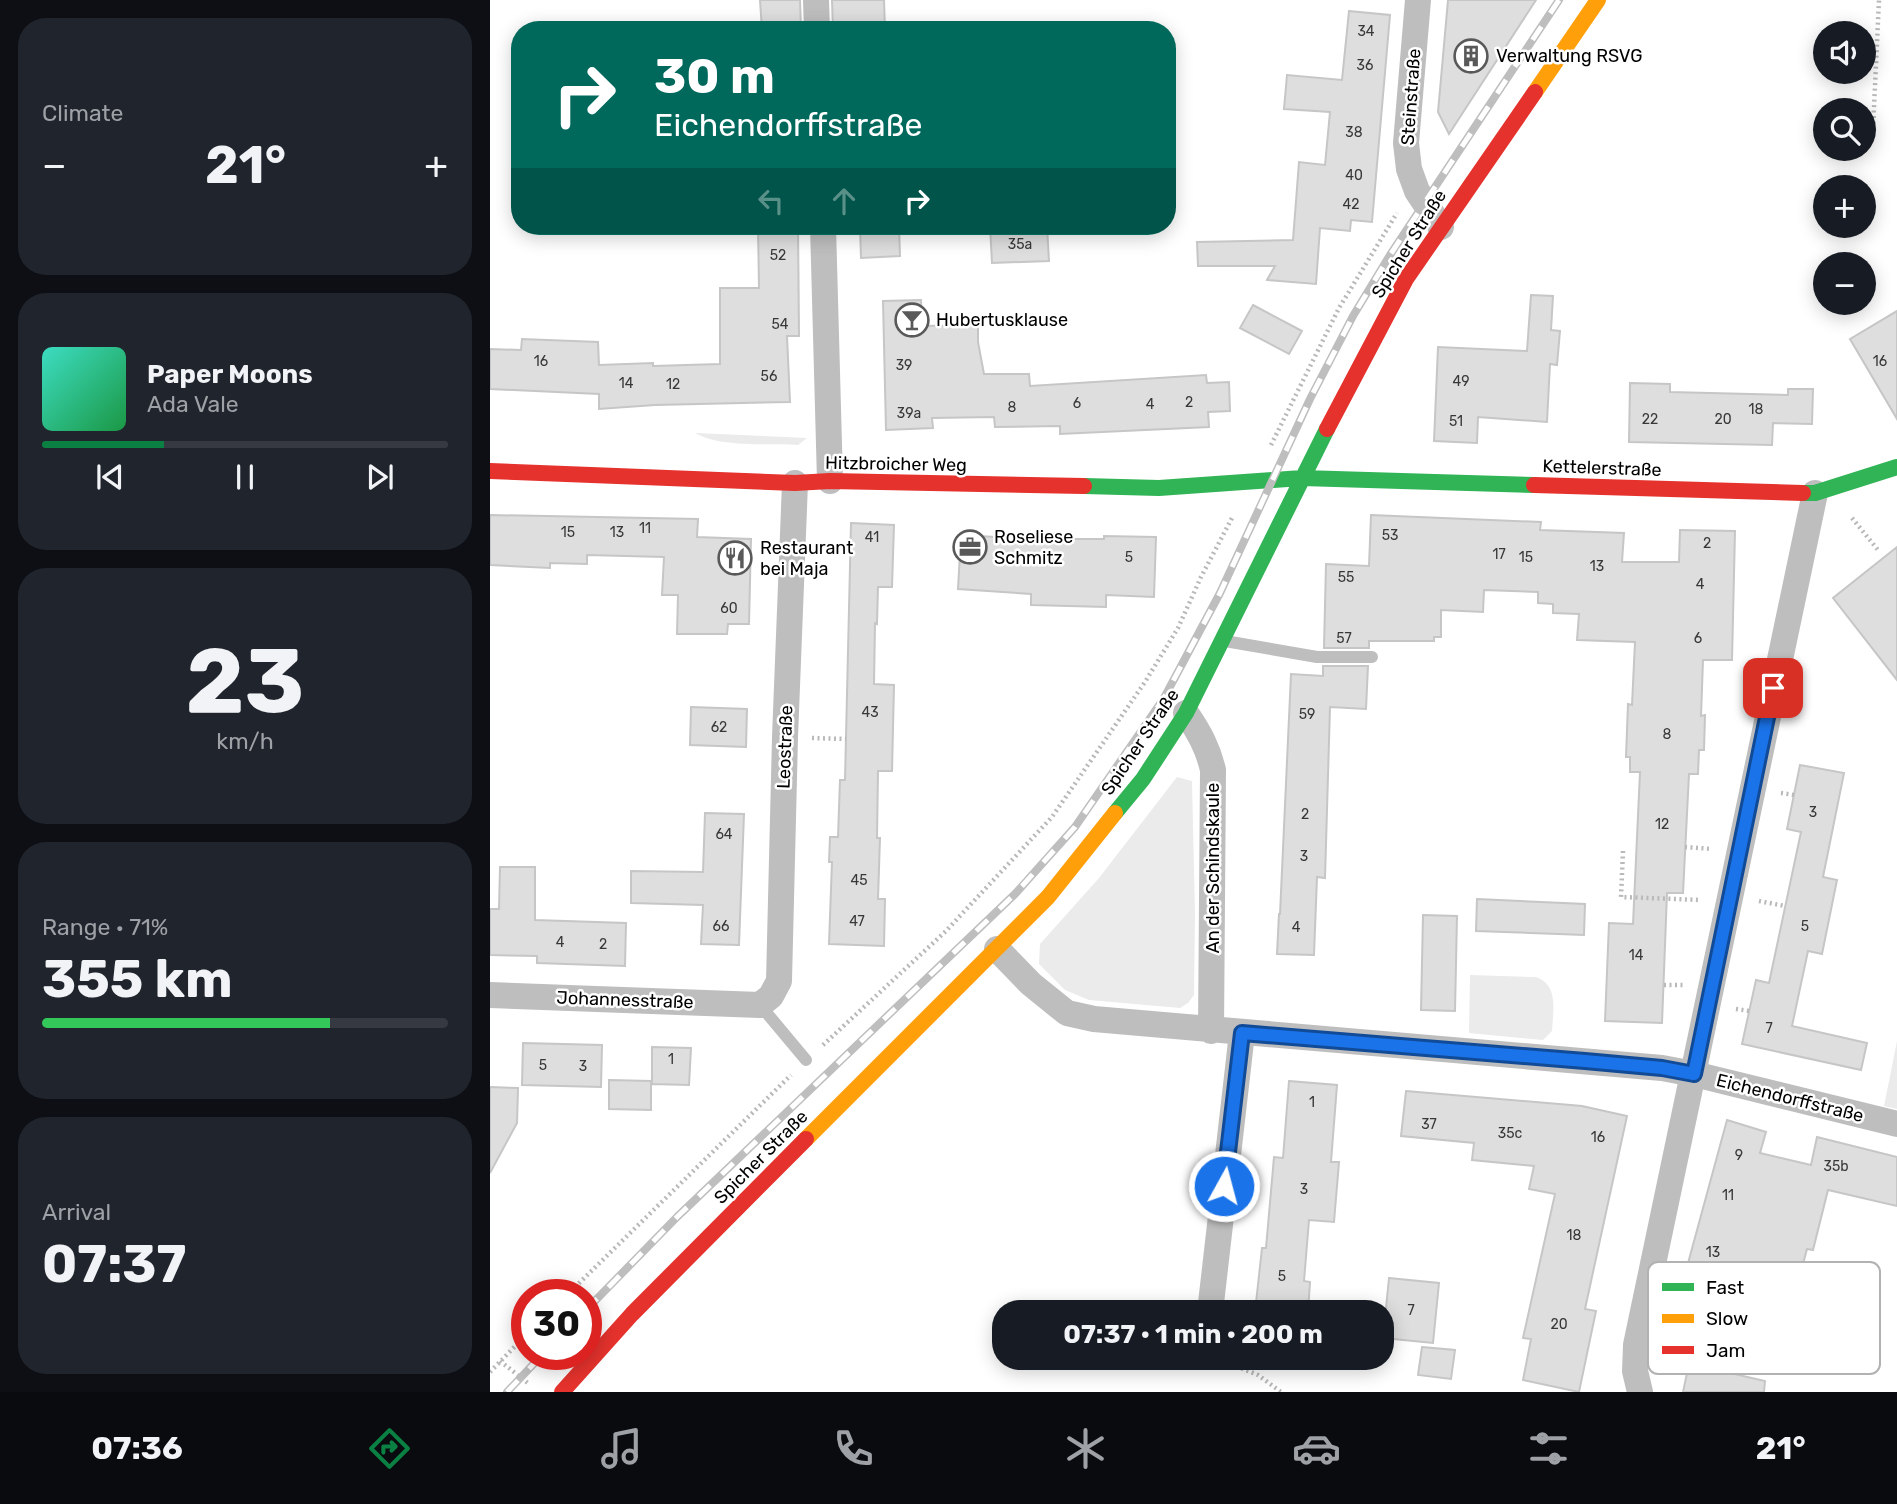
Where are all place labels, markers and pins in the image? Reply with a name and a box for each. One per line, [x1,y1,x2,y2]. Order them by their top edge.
building icon: Verwaltung RSVG [1452,37,1490,75]
place label: Verwaltung RSVG [1496,45,1642,67]
bar icon: Hubertusklause [893,301,931,339]
place label: Hubertusklause [936,309,1068,331]
place label: Roseliese Schmitz [994,526,1073,569]
office icon: Roseliese Schmitz [951,528,989,566]
place label: Restaurant bei Maja [760,537,853,580]
restaurant icon: Restaurant bei Maja [716,539,754,577]
pin [1743,658,1803,718]

